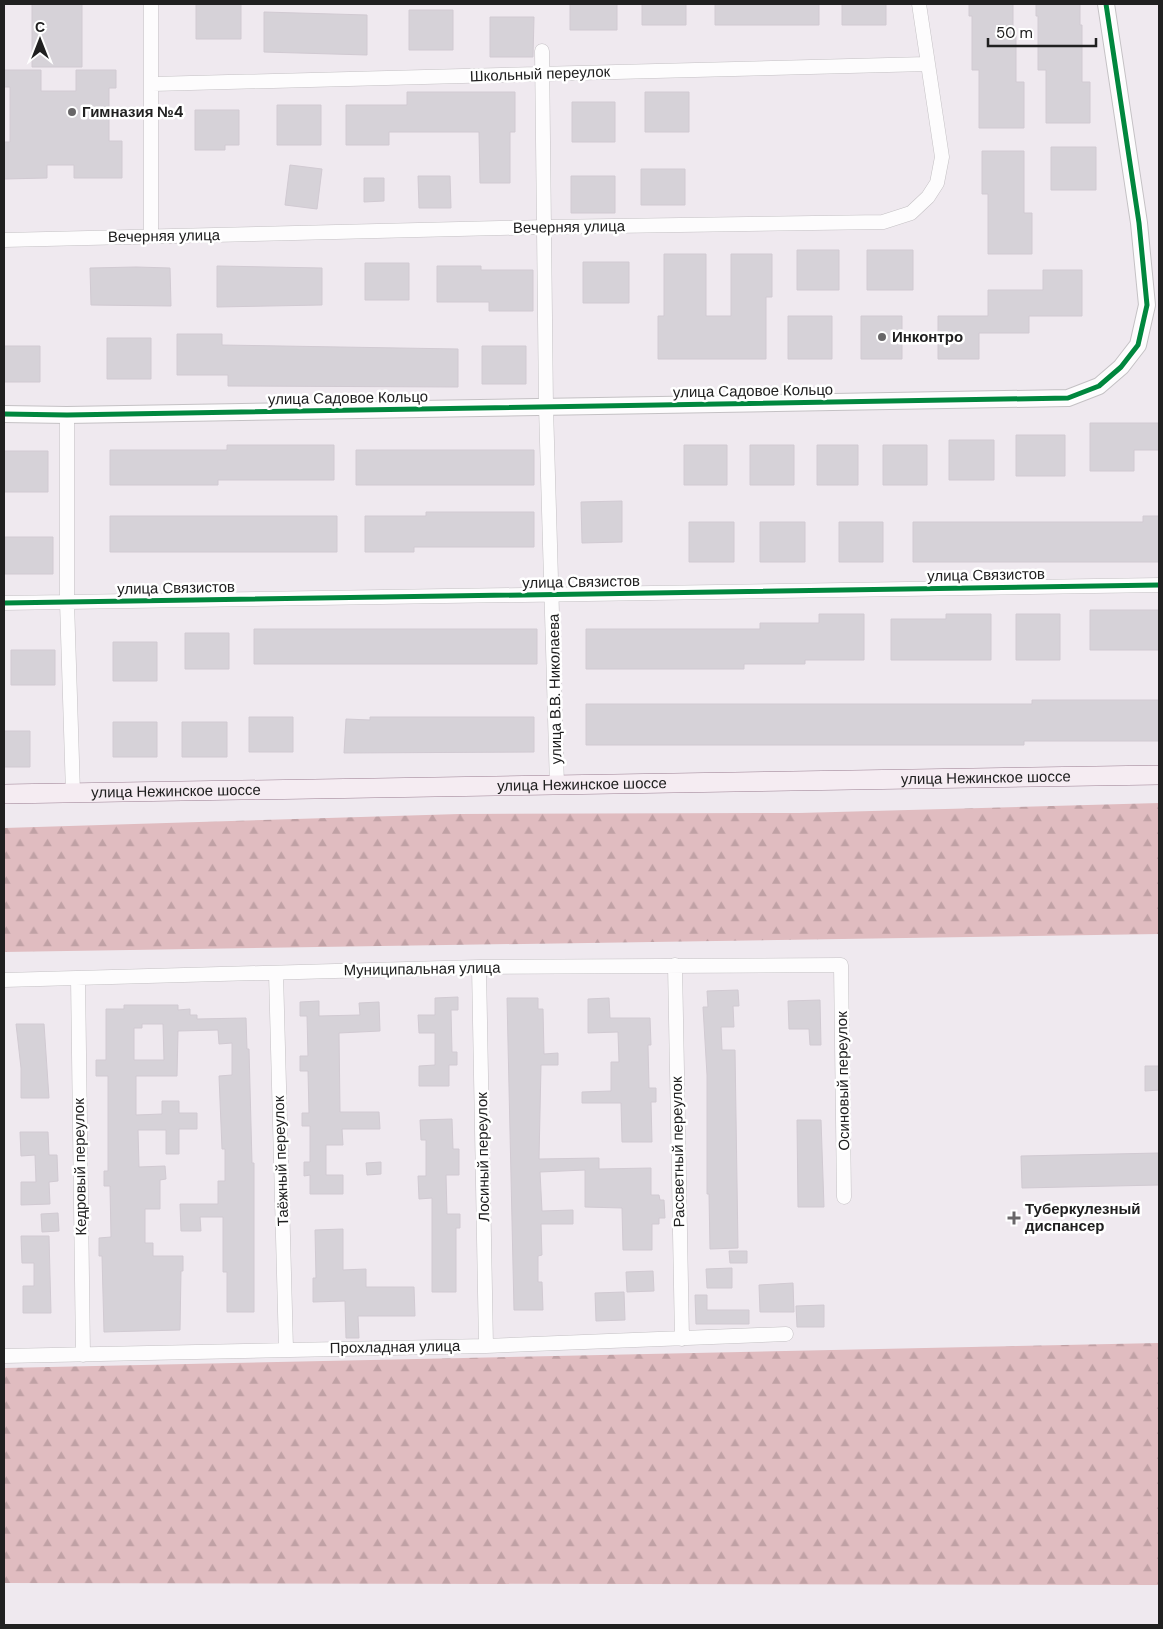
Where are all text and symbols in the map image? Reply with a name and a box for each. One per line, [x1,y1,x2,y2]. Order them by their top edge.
north arrow [15,15,65,65]
scale bar [988,15,1096,47]
text: С [35,18,45,36]
text: 50 m [996,23,1033,43]
street label: Школьный переулок [469,62,611,86]
place label: Гимназия №4 [82,102,184,122]
marker: Гимназия №4 [66,106,78,118]
street label: Вечерняя улица [513,216,626,238]
street label: Вечерняя улица [108,225,221,247]
place label: Инконтро [892,327,963,347]
marker: Инконтро [876,331,888,343]
street label: улица Садовое Кольцо [673,380,833,402]
street label: улица Садовое Кольцо [268,387,428,409]
street label: улица Связистов [927,564,1045,586]
street label: улица Связистов [522,571,640,593]
street label: улица Связистов [117,577,235,599]
street label: улица В.В. Николаева [544,613,566,765]
street label: улица Нежинское шоссе [901,766,1071,789]
street label: улица Нежинское шоссе [497,773,667,796]
street label: улица Нежинское шоссе [91,780,261,803]
street label: Муниципальная улица [343,958,501,980]
street label: Осиновый переулок [832,1011,854,1151]
street label: Рассветный переулок [667,1076,689,1228]
street label: Лосиный переулок [472,1092,494,1222]
street label: Таёжный переулок [269,1095,293,1227]
street label: Кедровый переулок [69,1098,91,1236]
place label: Туберкулезный диспансер [1025,1199,1141,1236]
marker: Туберкулезный диспансер [1007,1211,1021,1225]
street label: Прохладная улица [330,1336,461,1358]

